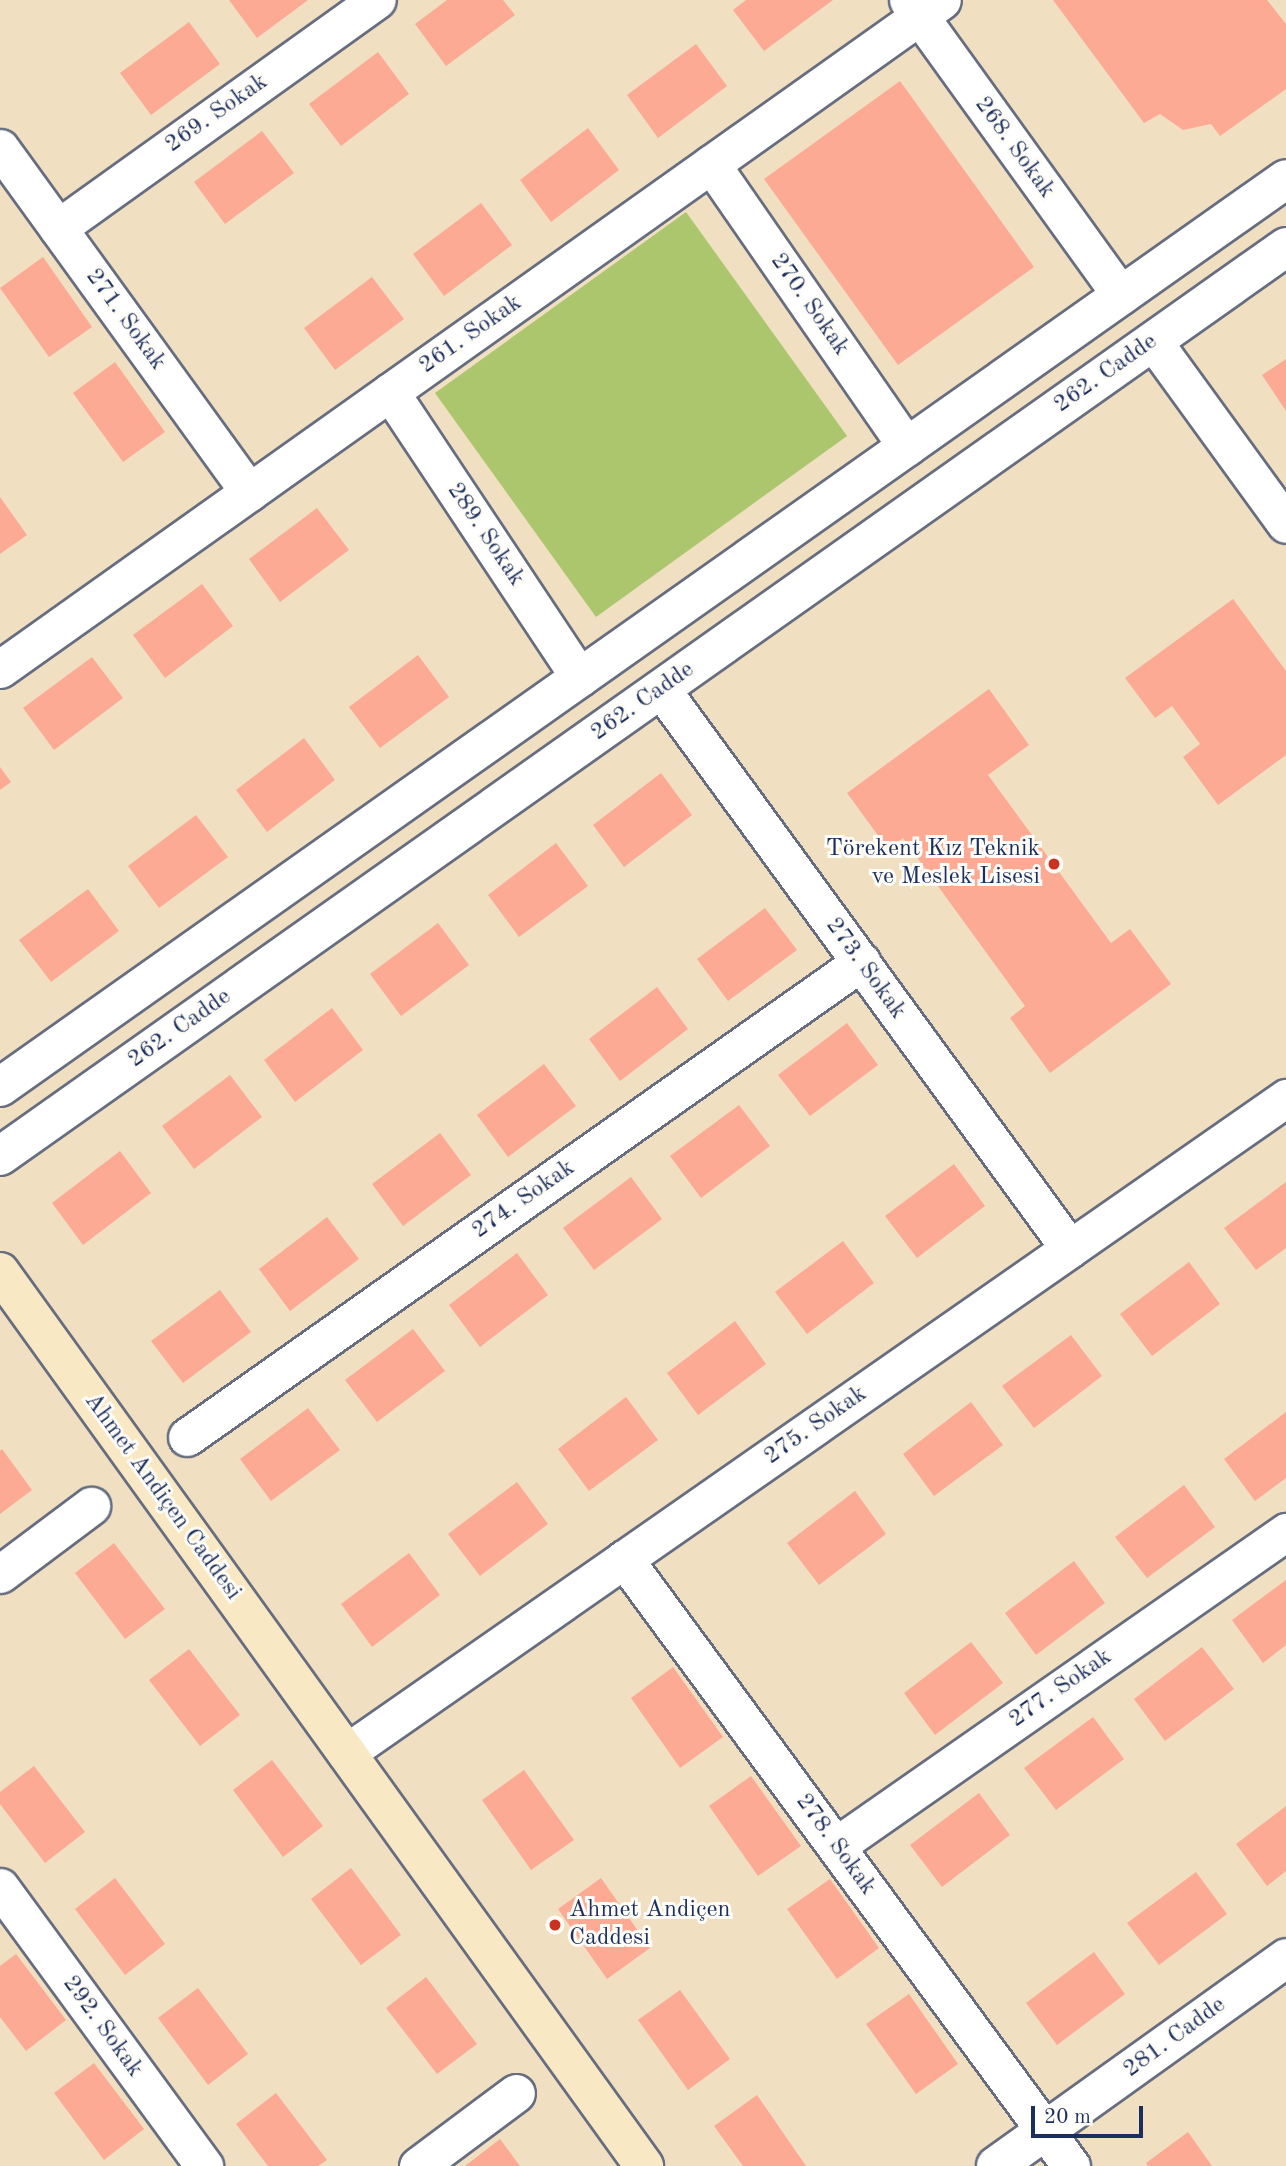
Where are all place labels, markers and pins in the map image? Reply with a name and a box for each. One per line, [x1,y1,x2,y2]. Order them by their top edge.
place label: Törekent Kız Teknik ve Meslek Lisesi [826,836,1040,892]
marker: Törekent Kız Teknik ve Meslek Lisesi [1046,856,1062,872]
place label: Ahmet Andiçen Caddesi [569,1897,730,1953]
marker: Ahmet Andiçen Caddesi [547,1917,563,1933]

